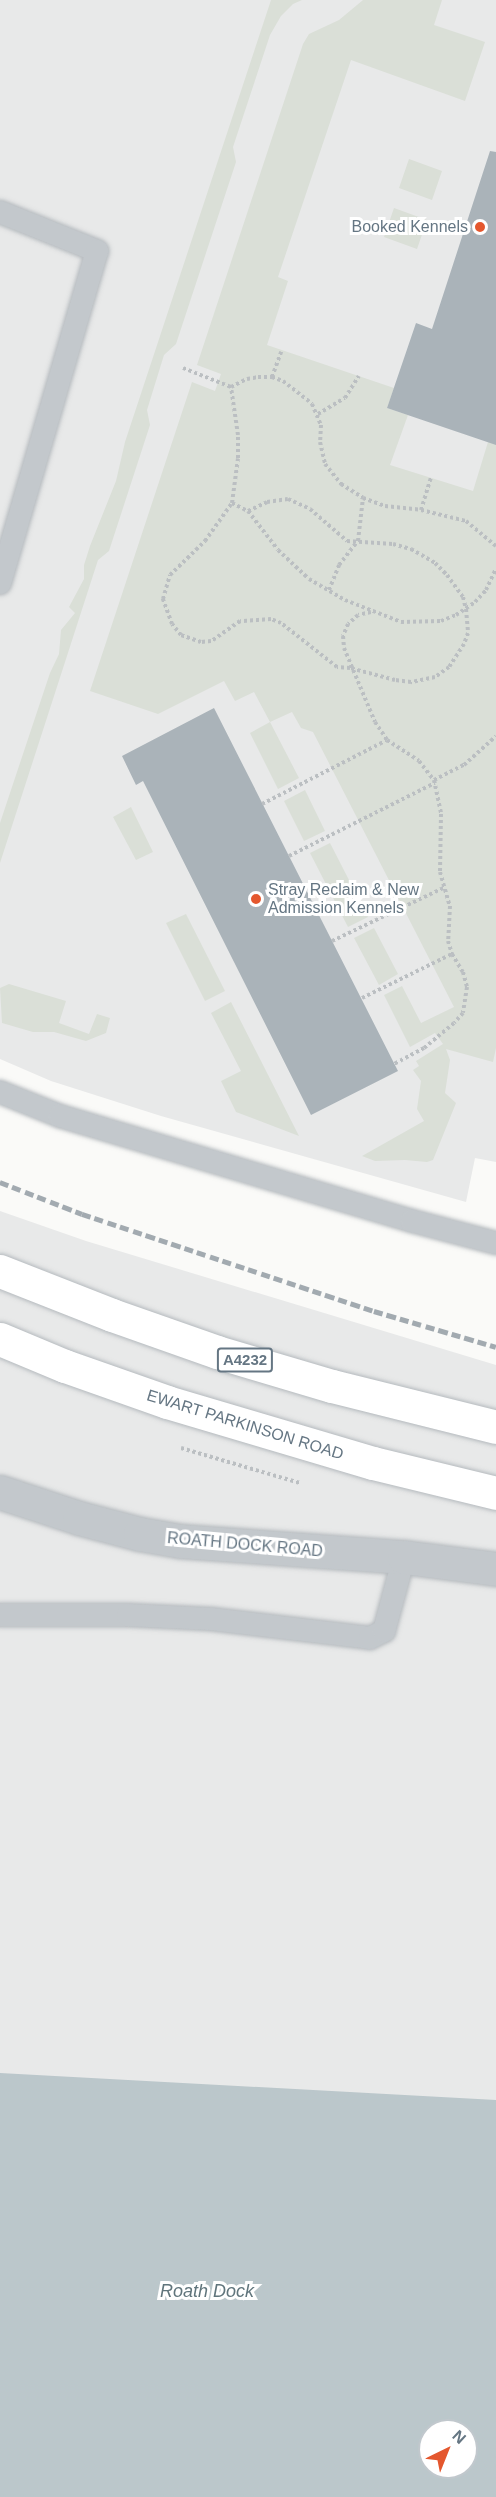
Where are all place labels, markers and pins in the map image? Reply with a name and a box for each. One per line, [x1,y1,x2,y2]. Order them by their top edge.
place label: Booked Kennels [351,217,468,237]
marker: Booked Kennels [473,220,487,234]
place label: Stray Reclaim & New Admission Kennels [268,880,419,918]
marker: Stray Reclaim & New Admission Kennels [249,892,263,906]

